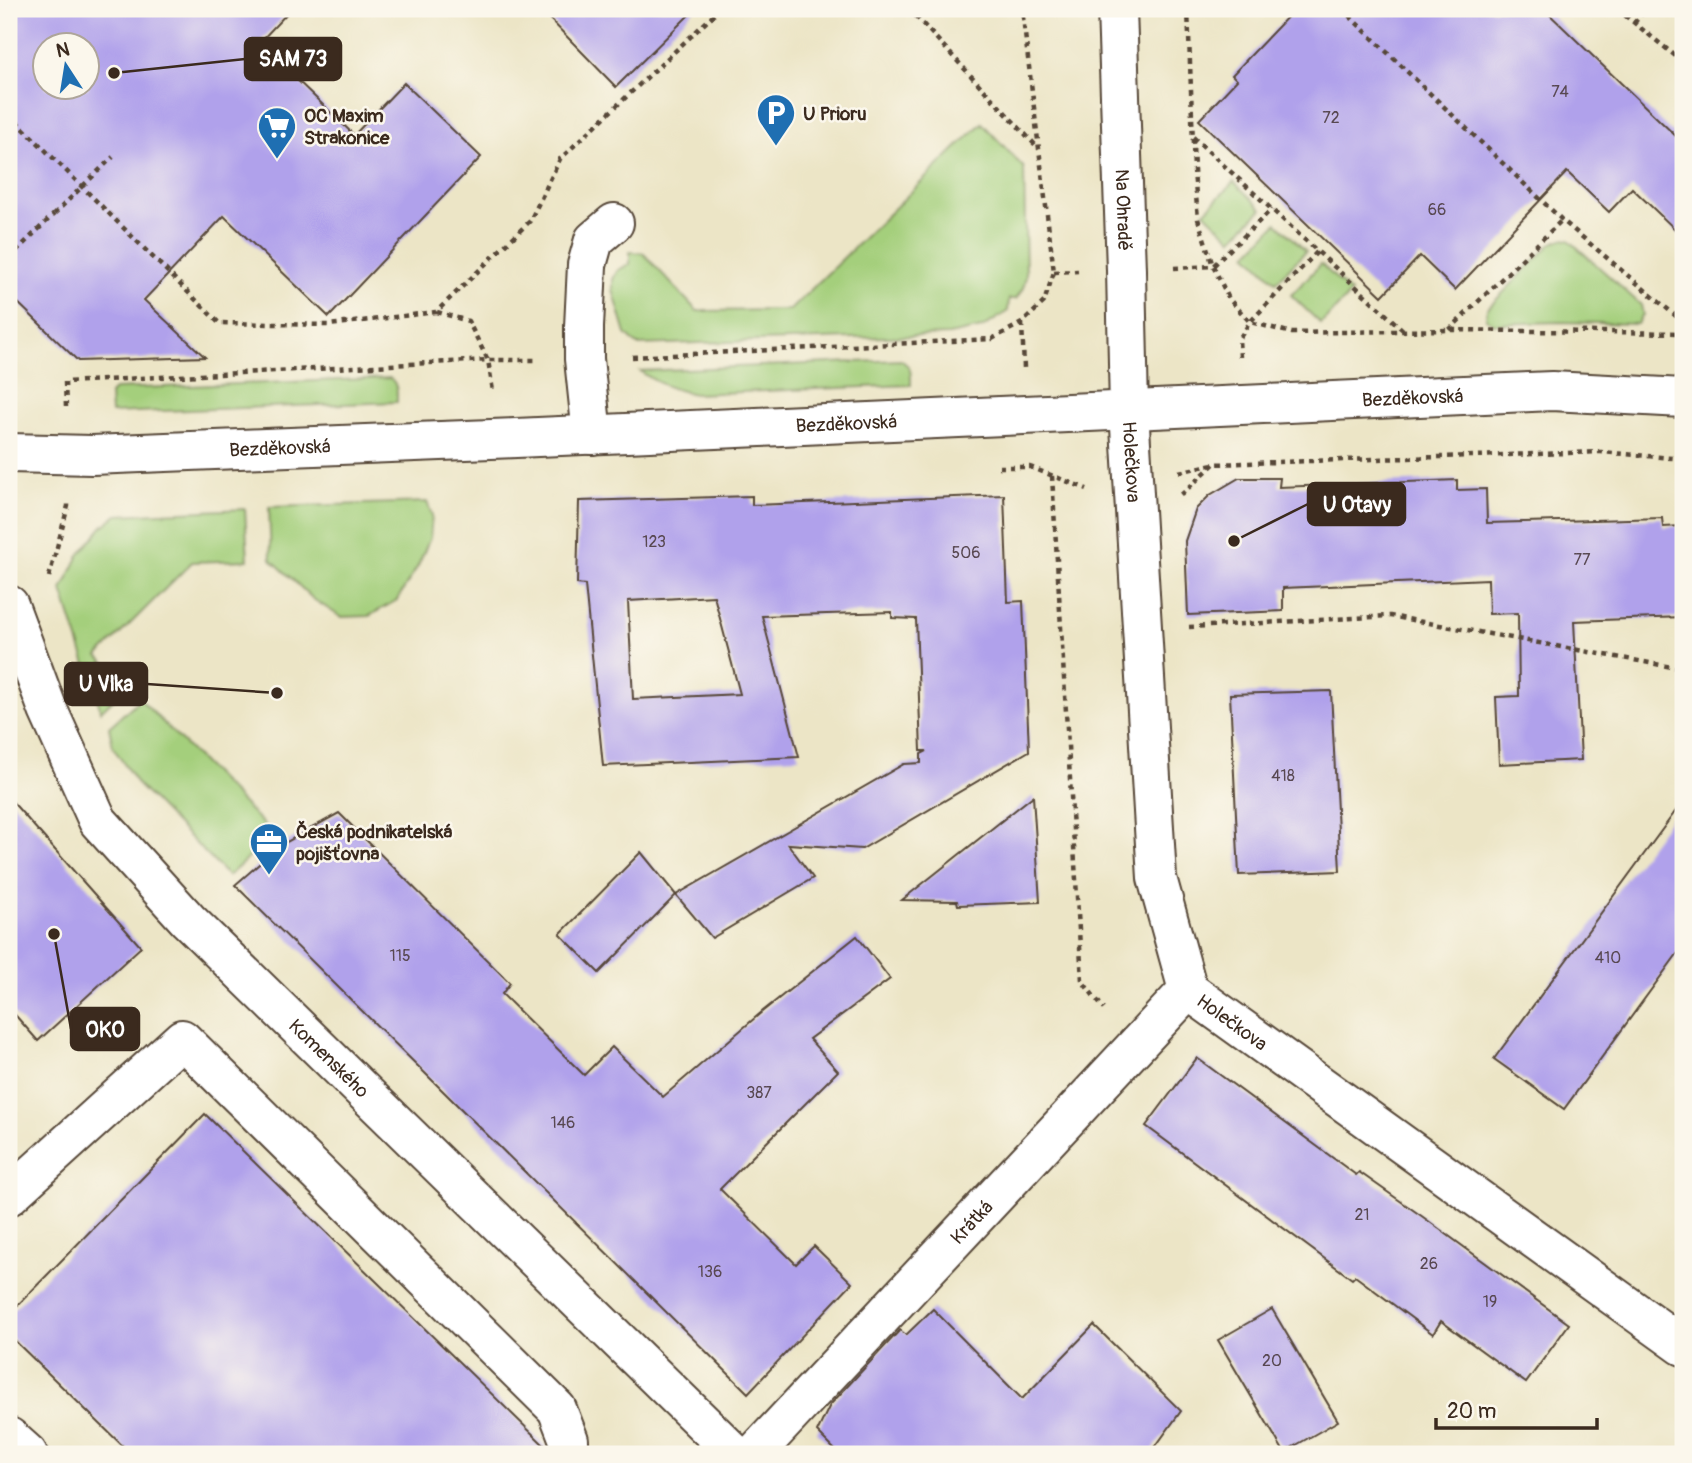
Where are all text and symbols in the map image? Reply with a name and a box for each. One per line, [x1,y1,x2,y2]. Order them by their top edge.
north arrow [32,32,102,102]
text: N [54,37,72,63]
callout: SAM 73 [245,38,341,80]
text: SAM 73 [259,46,327,73]
house number: 74 [1551,82,1569,102]
parking icon: U Prioru [755,92,797,147]
place label: U Prioru [803,102,867,126]
place label: OC Maxim Strakonice [304,104,390,150]
supermarket icon: OC Maxim Strakonice [256,105,298,160]
house number: 72 [1322,108,1340,128]
street label: Na Ohradě [1110,169,1136,251]
house number: 66 [1428,200,1446,220]
street label: Bezděkovská [1362,384,1464,413]
street label: Bezděkovská [795,410,898,438]
street label: Holečkova [1117,420,1146,503]
street label: Bezděkovská [229,434,331,462]
callout: U Otavy [1308,483,1405,525]
text: U Otavy [1323,492,1391,519]
house number: 123 [642,532,666,552]
house number: 506 [952,543,980,563]
house number: 77 [1574,550,1591,570]
callout: U Vlka [65,663,147,705]
text: U Vlka [79,671,134,698]
house number: 418 [1271,766,1295,786]
place label: Česká podnikatelská pojišťovna [296,820,452,866]
office icon: Česká podnikatelská pojišťovna [248,821,290,876]
house number: 115 [389,946,411,966]
house number: 410 [1595,948,1621,968]
street label: Holečkova [1192,989,1272,1056]
callout: OKO [71,1008,139,1050]
street label: Komenského [283,1014,374,1103]
text: OKO [85,1017,125,1044]
house number: 387 [746,1083,772,1103]
house number: 146 [551,1113,575,1133]
street label: Krátká [946,1195,998,1249]
house number: 21 [1354,1205,1370,1225]
house number: 26 [1420,1254,1438,1274]
house number: 136 [698,1262,722,1282]
house number: 19 [1483,1292,1497,1312]
house number: 20 [1262,1351,1282,1371]
scale bar [1436,1386,1598,1430]
text: 20 m [1447,1398,1496,1425]

